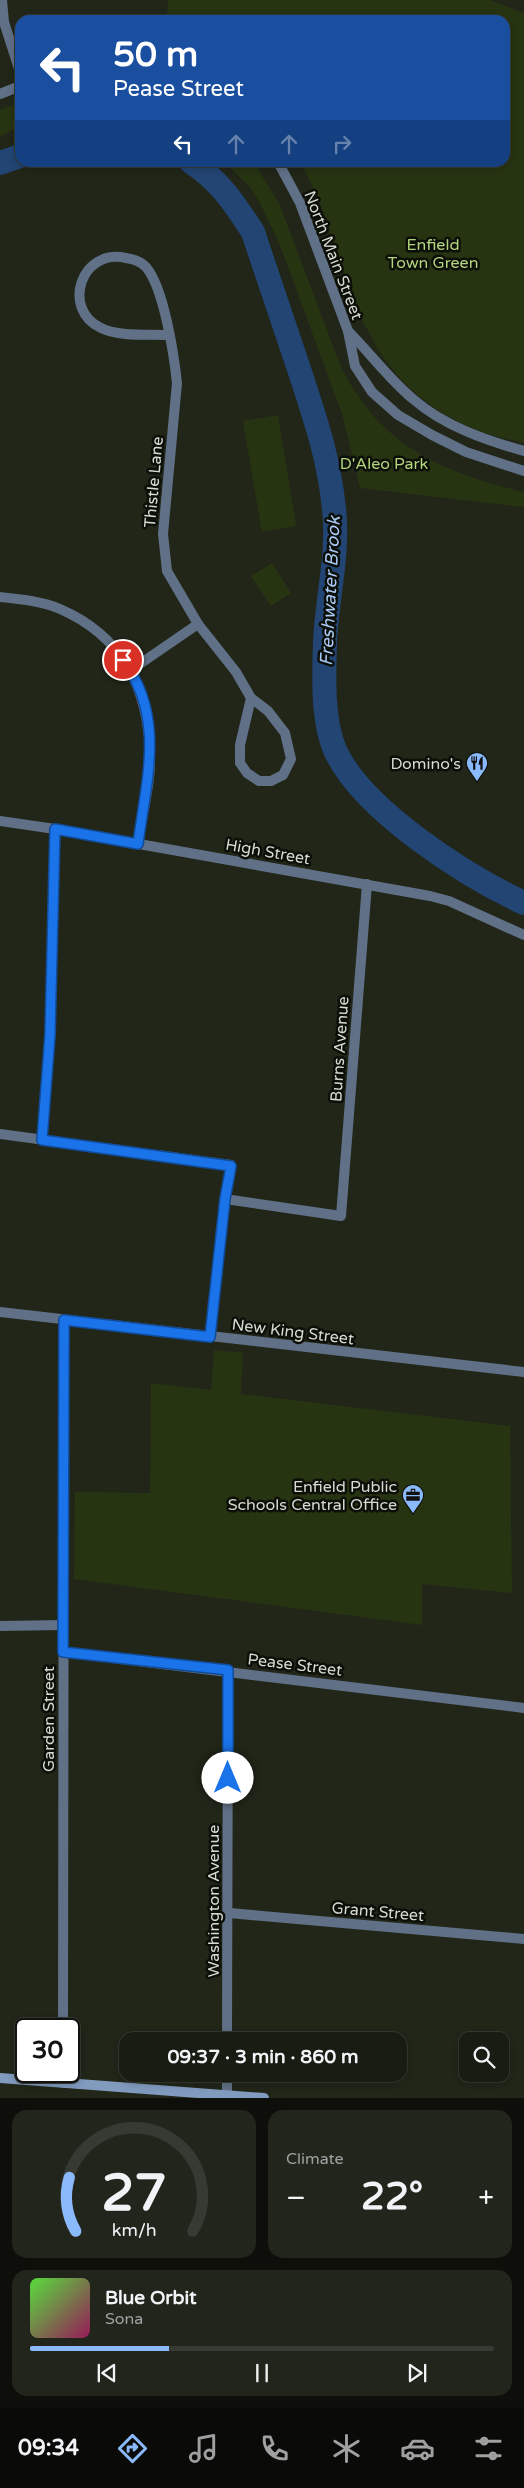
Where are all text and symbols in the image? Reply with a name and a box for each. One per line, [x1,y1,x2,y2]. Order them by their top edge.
text: 50 m [113,34,198,76]
icon: left [30,35,95,100]
text: Pease Street [113,76,244,102]
icon: left [169,130,197,158]
icon: ahead [222,130,250,158]
icon: ahead [275,130,303,158]
icon: right [328,130,356,158]
street label: North Main Street [299,188,367,323]
park label: Enfield Town Green [388,235,478,273]
street label: Thistle Lane [140,436,168,528]
park label: D'Aleo Park [340,454,429,474]
water label: Freshwater Brook [315,514,345,666]
pin [102,639,144,681]
icon: arrive [109,646,137,674]
restaurant icon: Domino's [465,751,489,782]
place label: Domino's [390,754,461,774]
street label: High Street [224,835,312,869]
street label: Burns Avenue [326,996,354,1102]
street label: New King Street [231,1315,355,1349]
place label: Enfield Public Schools Central Office [228,1477,397,1515]
office icon: Enfield Public Schools Central Office [401,1483,425,1514]
street label: Pease Street [246,1649,343,1681]
street label: Garden Street [39,1666,59,1772]
position arrow [201,1751,253,1803]
street label: Washington Avenue [204,1825,224,1977]
street label: Grant Street [331,1898,425,1926]
speed limit sign: 30 [15,2018,80,2083]
map controls [459,2032,509,2082]
button: search [459,2032,509,2082]
text: 09:37 · 3 min · 860 m [167,2046,359,2068]
text: Climate [286,2149,344,2169]
text: 27 [101,2162,167,2225]
text: 22° [361,2174,423,2220]
text: − [286,2181,306,2215]
text: + [478,2181,494,2215]
text: km/h [112,2220,156,2241]
text: Blue Orbit [105,2287,197,2309]
text: Sona [105,2309,143,2329]
icon: previous [93,2359,121,2387]
icon: pause [248,2359,276,2387]
icon: next [403,2359,431,2387]
icon: directions [115,2431,150,2466]
icon: music [186,2431,221,2466]
icon: phone [257,2431,292,2466]
icon: climate [329,2431,364,2466]
icon: car [400,2431,435,2466]
icon: filters [471,2431,506,2466]
text: 09:34 [18,2435,79,2461]

